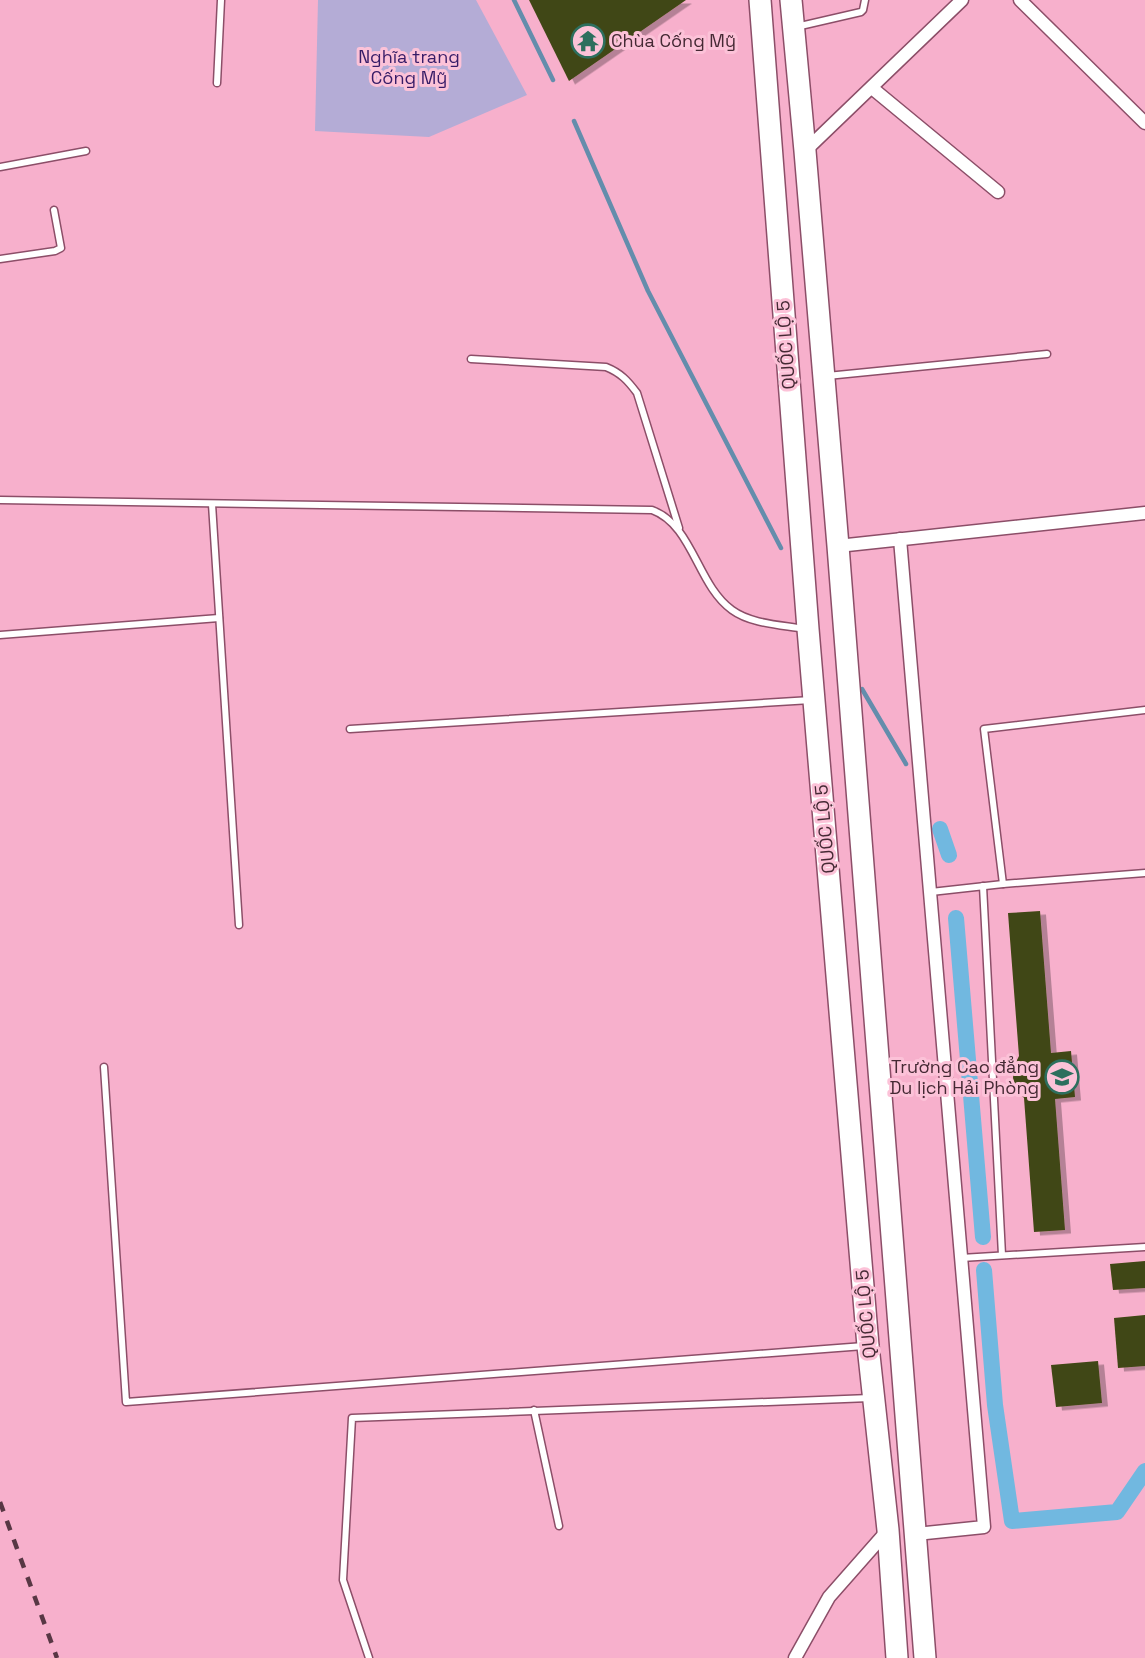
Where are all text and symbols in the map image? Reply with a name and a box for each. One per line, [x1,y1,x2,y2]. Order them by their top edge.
temple icon: Chùa Cống Mỹ [570,23,606,59]
place label: Chùa Cống Mỹ [611,29,736,52]
park label: Nghĩa trang Cống Mỹ [358,45,460,89]
street label: QUỐC LỘ 5 [771,300,800,390]
street label: QUỐC LỘ 5 [809,784,840,874]
place label: Trường Cao đẳng Du lịch Hải Phòng [889,1055,1039,1099]
school or university icon: Trường Cao đẳng Du lịch Hải Phòng [1044,1059,1080,1095]
street label: QUỐC LỘ 5 [850,1269,881,1359]

